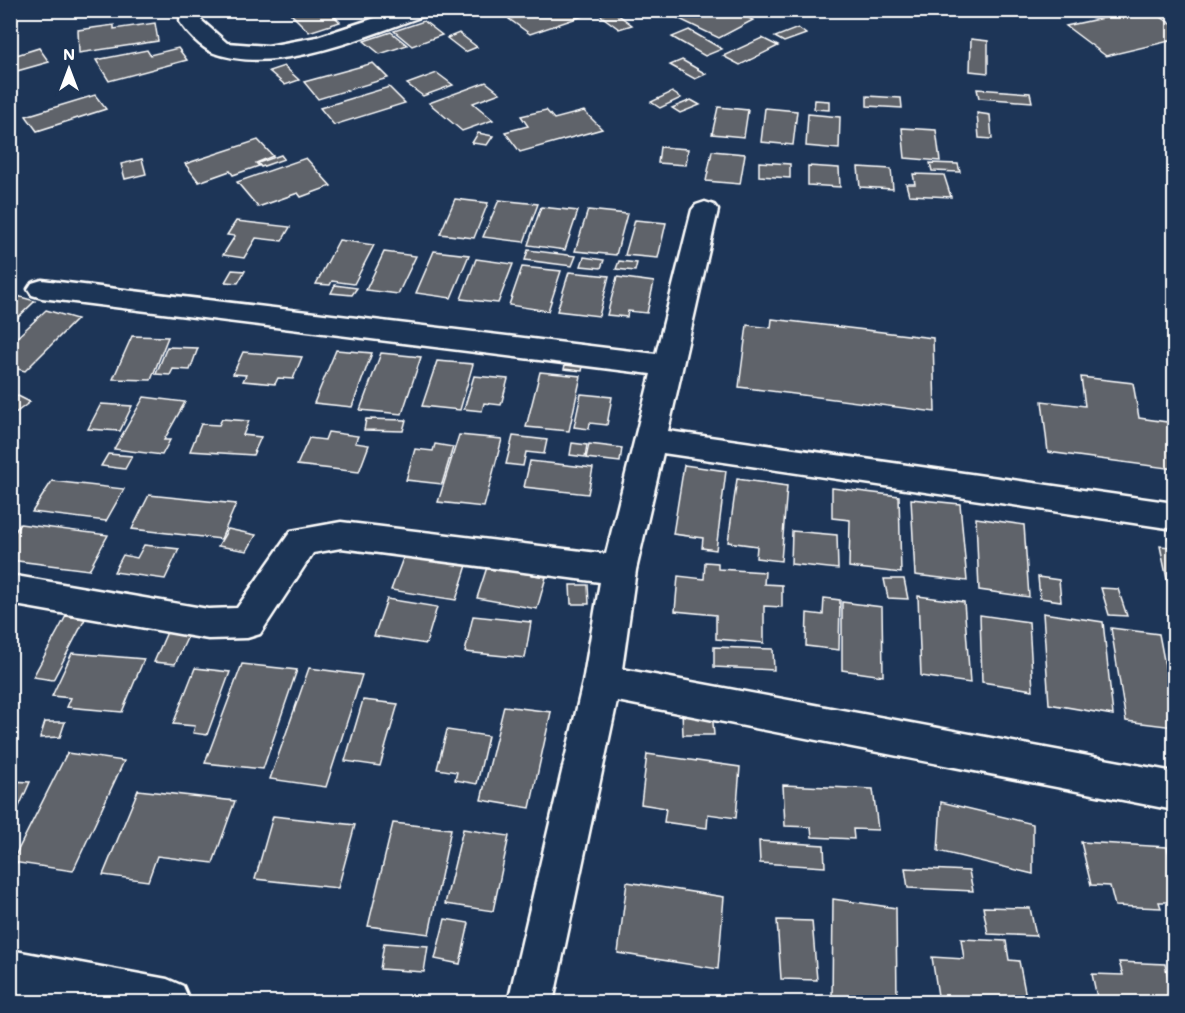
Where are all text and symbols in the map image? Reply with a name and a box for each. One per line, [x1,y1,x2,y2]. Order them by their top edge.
north arrow [39,39,99,99]
text: N [63,43,75,64]

